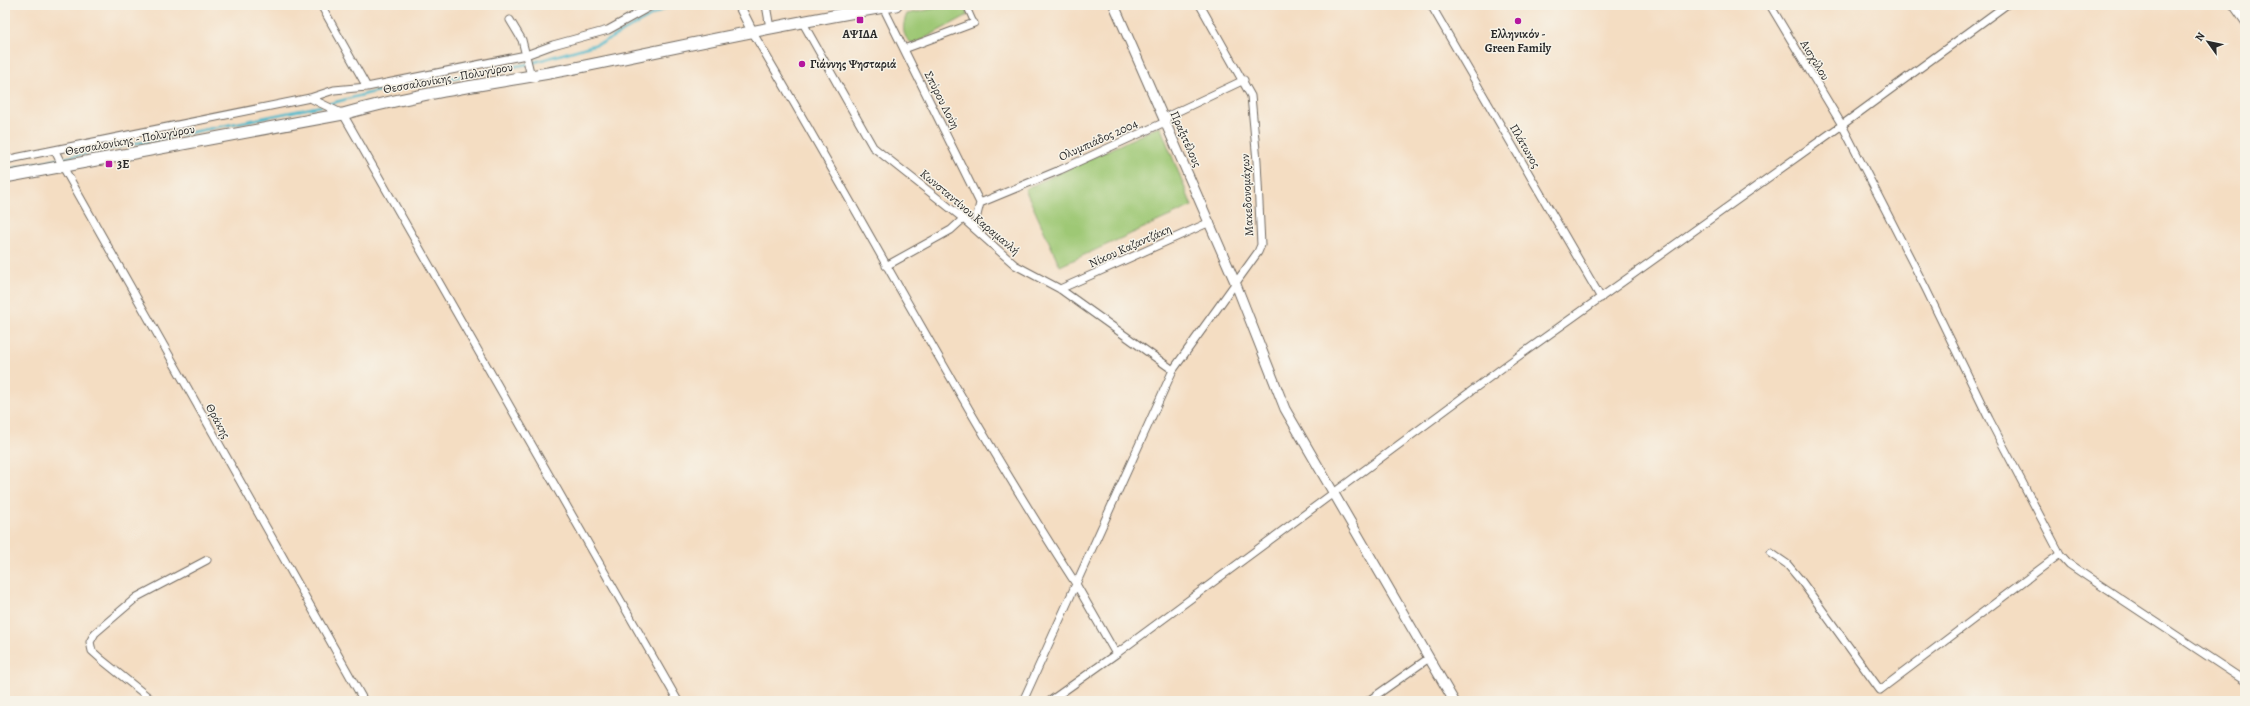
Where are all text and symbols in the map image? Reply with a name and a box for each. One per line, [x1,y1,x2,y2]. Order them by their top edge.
marker: ΑΨΙΔΑ [855,15,865,25]
marker: Ελληνικόν - Green Family [1513,16,1523,26]
north arrow [2188,22,2228,62]
place label: ΑΨΙΔΑ [842,26,878,42]
place label: Ελληνικόν - Green Family [1485,26,1552,56]
text: N [2192,29,2209,44]
street label: Αισχύλου [1796,36,1833,83]
place label: Γιάννης Ψησταριά [810,56,897,72]
street label: Θεσσαλονίκης - Πολυγύρου [382,59,514,97]
marker: Γιάννης Ψησταριά [797,59,807,69]
street label: Σπύρου Λούη [921,68,963,132]
street label: Πραξιτέλους [1167,108,1205,170]
street label: Ολυμπιάδος 2004 [1056,115,1141,165]
street label: Θεσσαλονίκης - Πολυγύρου [64,121,196,159]
street label: Πλάτωνος [1506,121,1544,171]
street label: Μακεδονομάχων [1237,153,1257,237]
place label: 3Ε [117,156,129,172]
marker: 3Ε [104,159,114,169]
street label: Κωνσταντίνου Καραμανλή [917,166,1023,258]
street label: Νίκου Καζαντζάκη [1086,221,1174,271]
street label: Θράκης [202,401,234,441]

